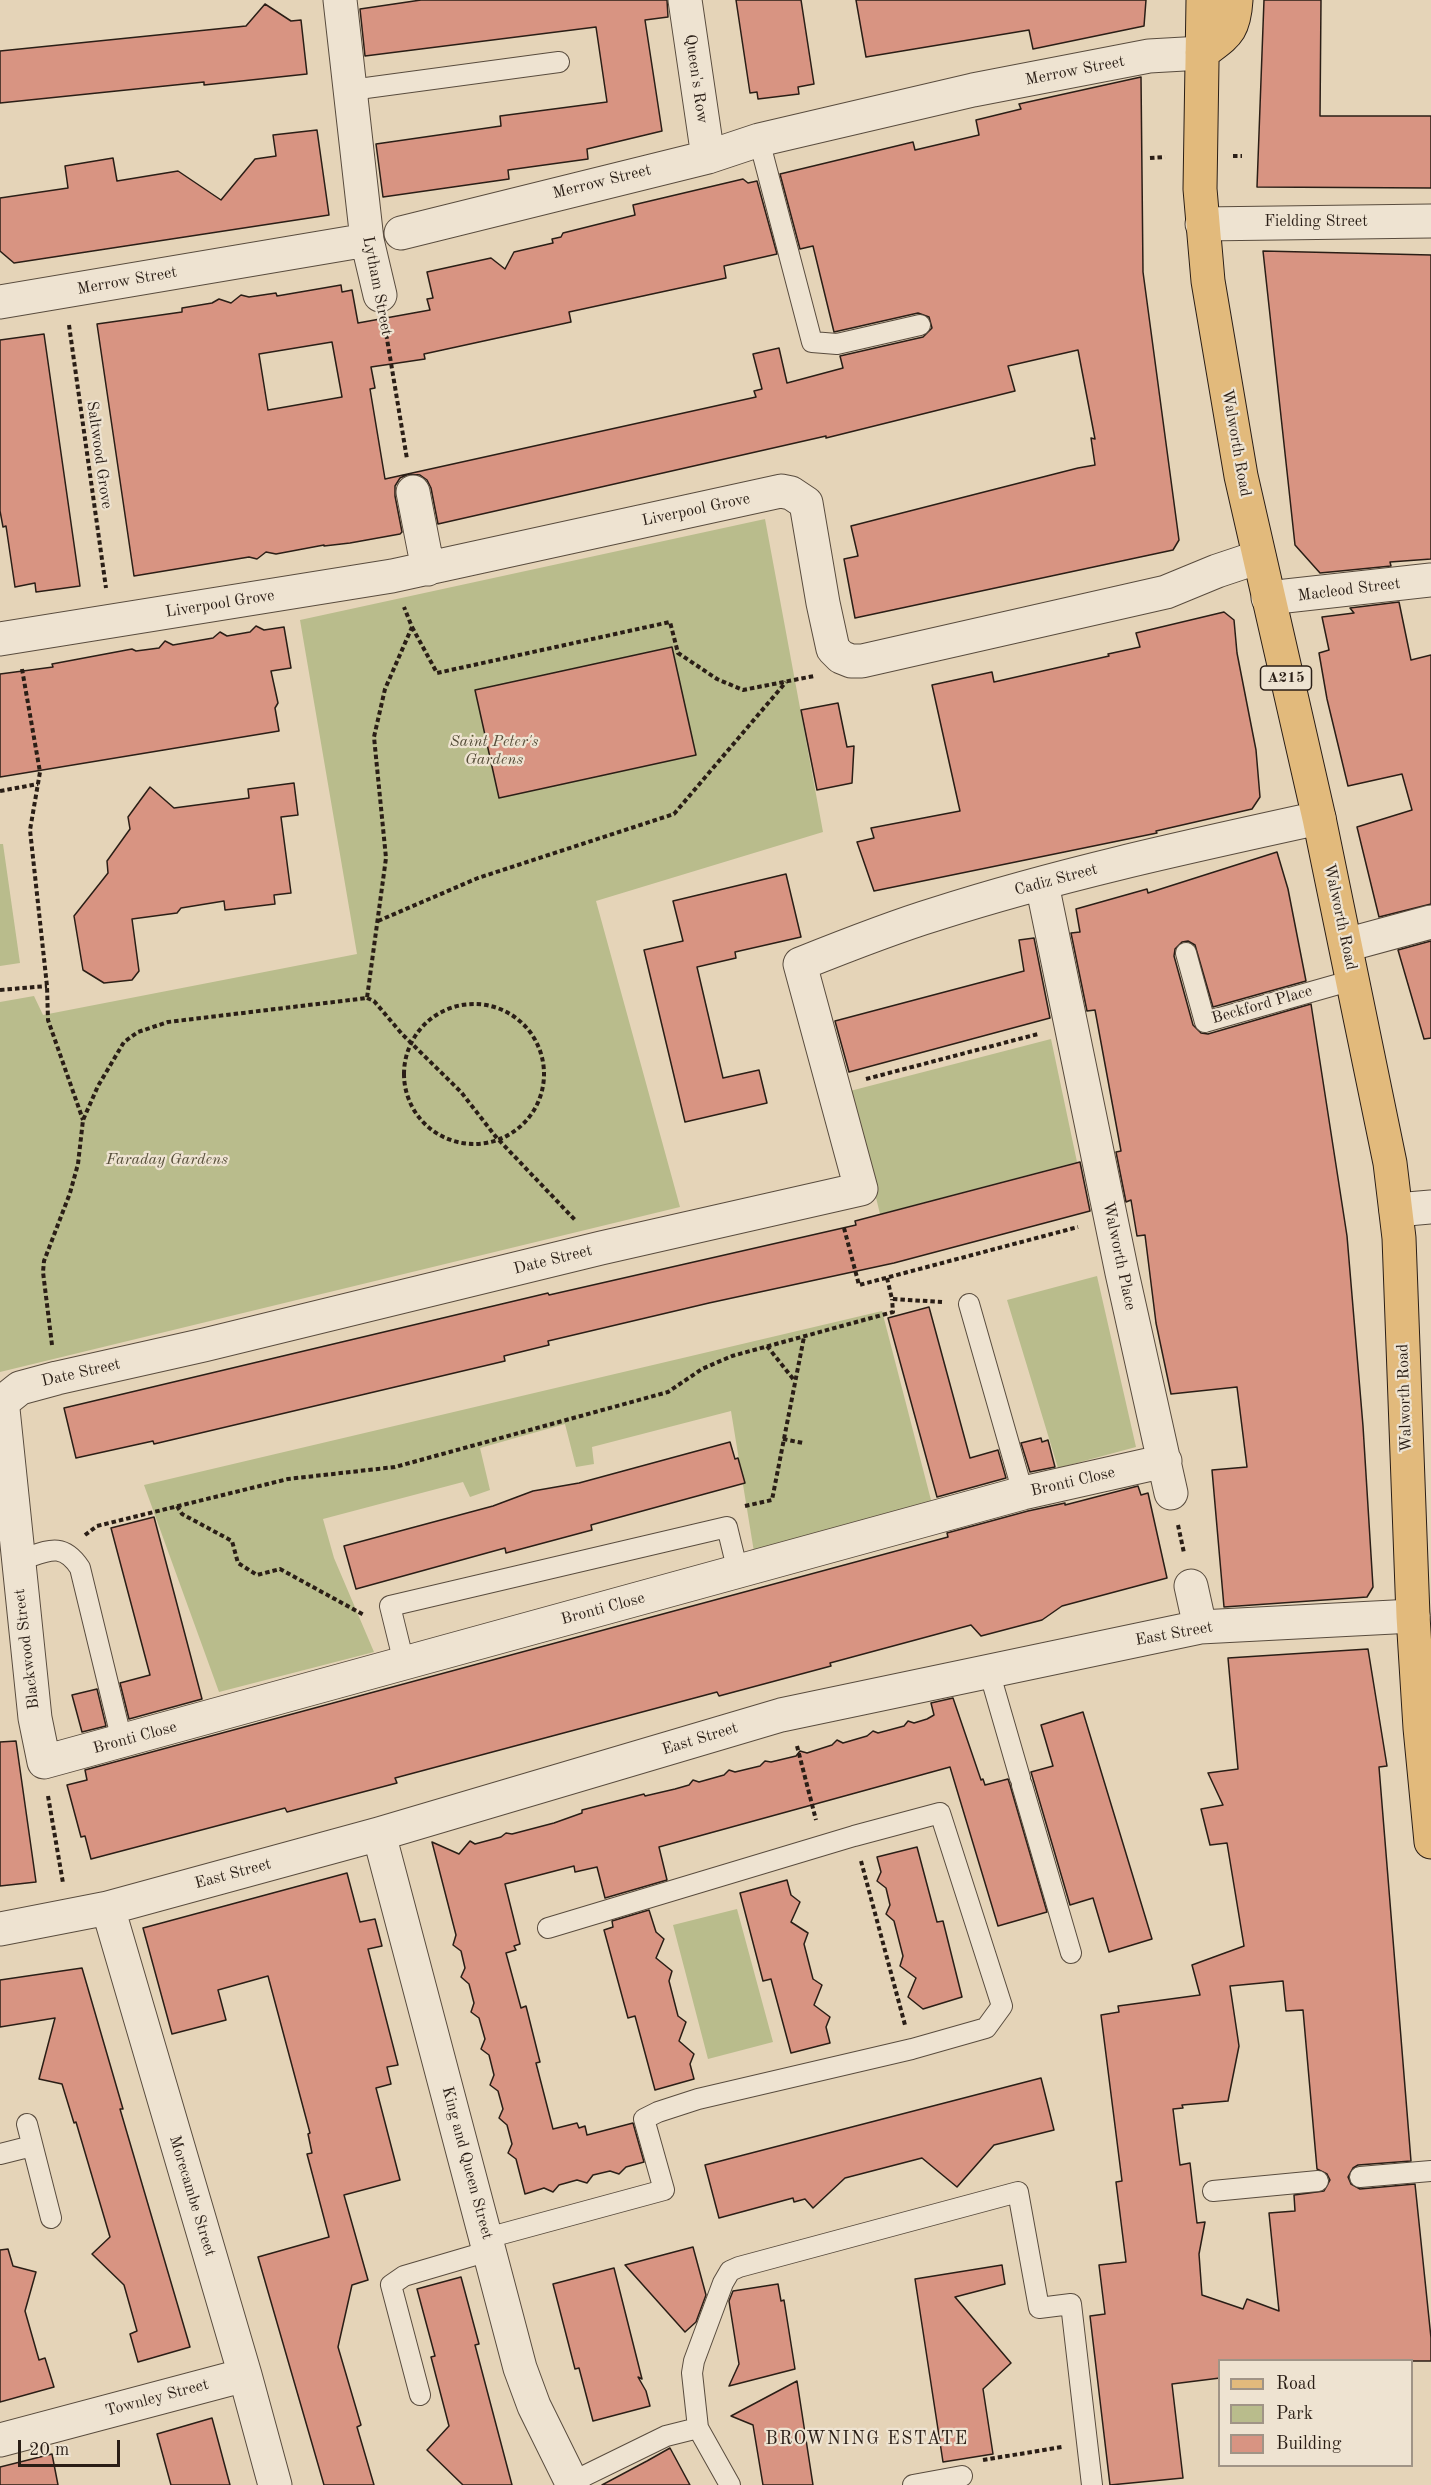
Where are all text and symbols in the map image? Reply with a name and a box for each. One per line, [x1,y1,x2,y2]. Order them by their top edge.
street label: Queen's Row [680,33,712,125]
street label: Merrow Street [1024,52,1126,90]
street label: Merrow Street [551,160,653,204]
street label: Fielding Street [1264,212,1368,232]
street label: Lytham Street [358,235,396,337]
street label: Merrow Street [76,263,178,299]
street label: Walworth Road [1217,388,1255,498]
street label: Saltwood Grove [82,400,116,510]
street label: Liverpool Grove [640,489,752,531]
street label: Macleod Street [1297,574,1401,606]
street label: Liverpool Grove [164,586,276,622]
road number: A215 [1260,666,1312,690]
park label: Saint Peter's Gardens [450,732,538,770]
street label: Cadiz Street [1012,860,1100,900]
street label: Walworth Road [1319,862,1361,972]
street label: Beckford Place [1209,981,1315,1029]
park label: Faraday Gardens [106,1150,228,1170]
street label: Walworth Place [1098,1200,1140,1312]
street label: Date Street [512,1241,594,1279]
street label: Walworth Road [1394,1343,1416,1453]
street label: Date Street [40,1355,122,1391]
street label: Bronti Close [1029,1463,1117,1501]
street label: Blackwood Street [10,1588,44,1710]
street label: Bronti Close [559,1589,647,1629]
street label: East Street [1134,1618,1214,1650]
street label: Bronti Close [91,1718,179,1758]
street label: East Street [660,1718,740,1760]
street label: East Street [193,1855,273,1893]
street label: King and Queen Street [437,2084,497,2242]
street label: Morecambe Street [165,2133,219,2259]
legend [1218,2359,1413,2467]
street label: Townley Street [103,2375,211,2421]
text: Road [1276,2375,1316,2393]
text: Park [1276,2405,1313,2423]
scale bar [21,2428,123,2466]
district label: BROWNING ESTATE [765,2428,969,2450]
text: Building [1276,2435,1341,2453]
text: 20 m [29,2441,69,2459]

